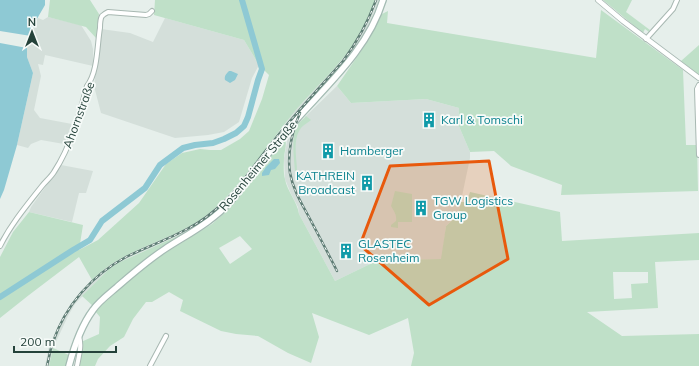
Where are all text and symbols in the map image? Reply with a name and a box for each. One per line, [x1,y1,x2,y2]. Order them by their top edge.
north arrow [12,12,52,52]
text: N [28,15,36,29]
street label: Ahornstraße [60,79,98,150]
building icon: Karl & Tomschi [420,111,438,129]
place label: Karl & Tomschi [441,112,523,127]
street label: Rosenheimer Straße [216,118,300,214]
building icon: Hamberger [319,142,337,160]
place label: Hamberger [340,143,404,158]
place label: KATHREIN Broadcast [296,168,355,197]
building icon: KATHREIN Broadcast [358,174,376,192]
place label: TGW Logistics Group [433,193,513,222]
building icon: TGW Logistics Group [412,199,430,217]
place label: GLASTEC Rosenheim [358,236,419,265]
building icon: GLASTEC Rosenheim [337,242,355,260]
scale bar [14,328,116,354]
text: 200 m [20,334,55,349]

